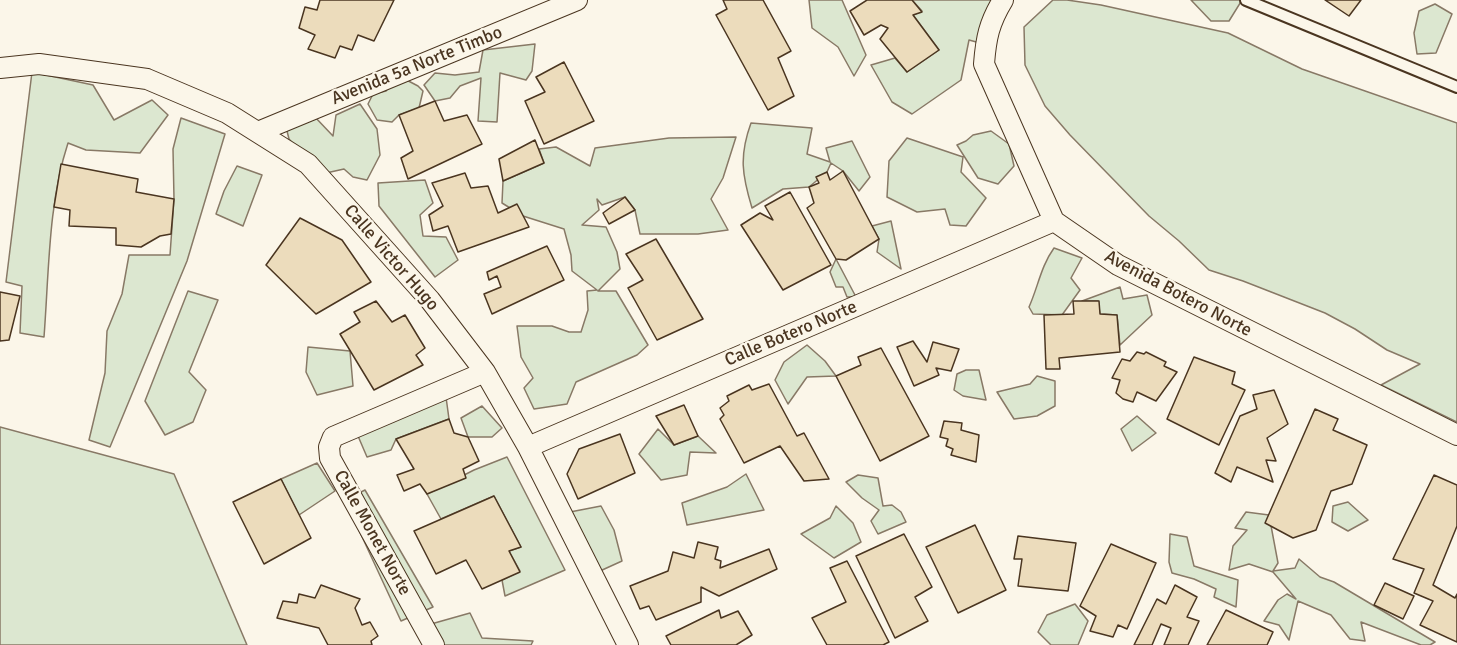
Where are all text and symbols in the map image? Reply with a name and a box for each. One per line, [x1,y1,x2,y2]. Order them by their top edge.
street label: Avenida 5a Norte Timbo [328,22,506,110]
street label: Calle Victor Hugo [339,200,443,316]
street label: Avenida Botero Norte [1101,246,1255,342]
street label: Calle Botero Norte [722,296,860,372]
street label: Calle Monet Norte [329,467,415,599]

